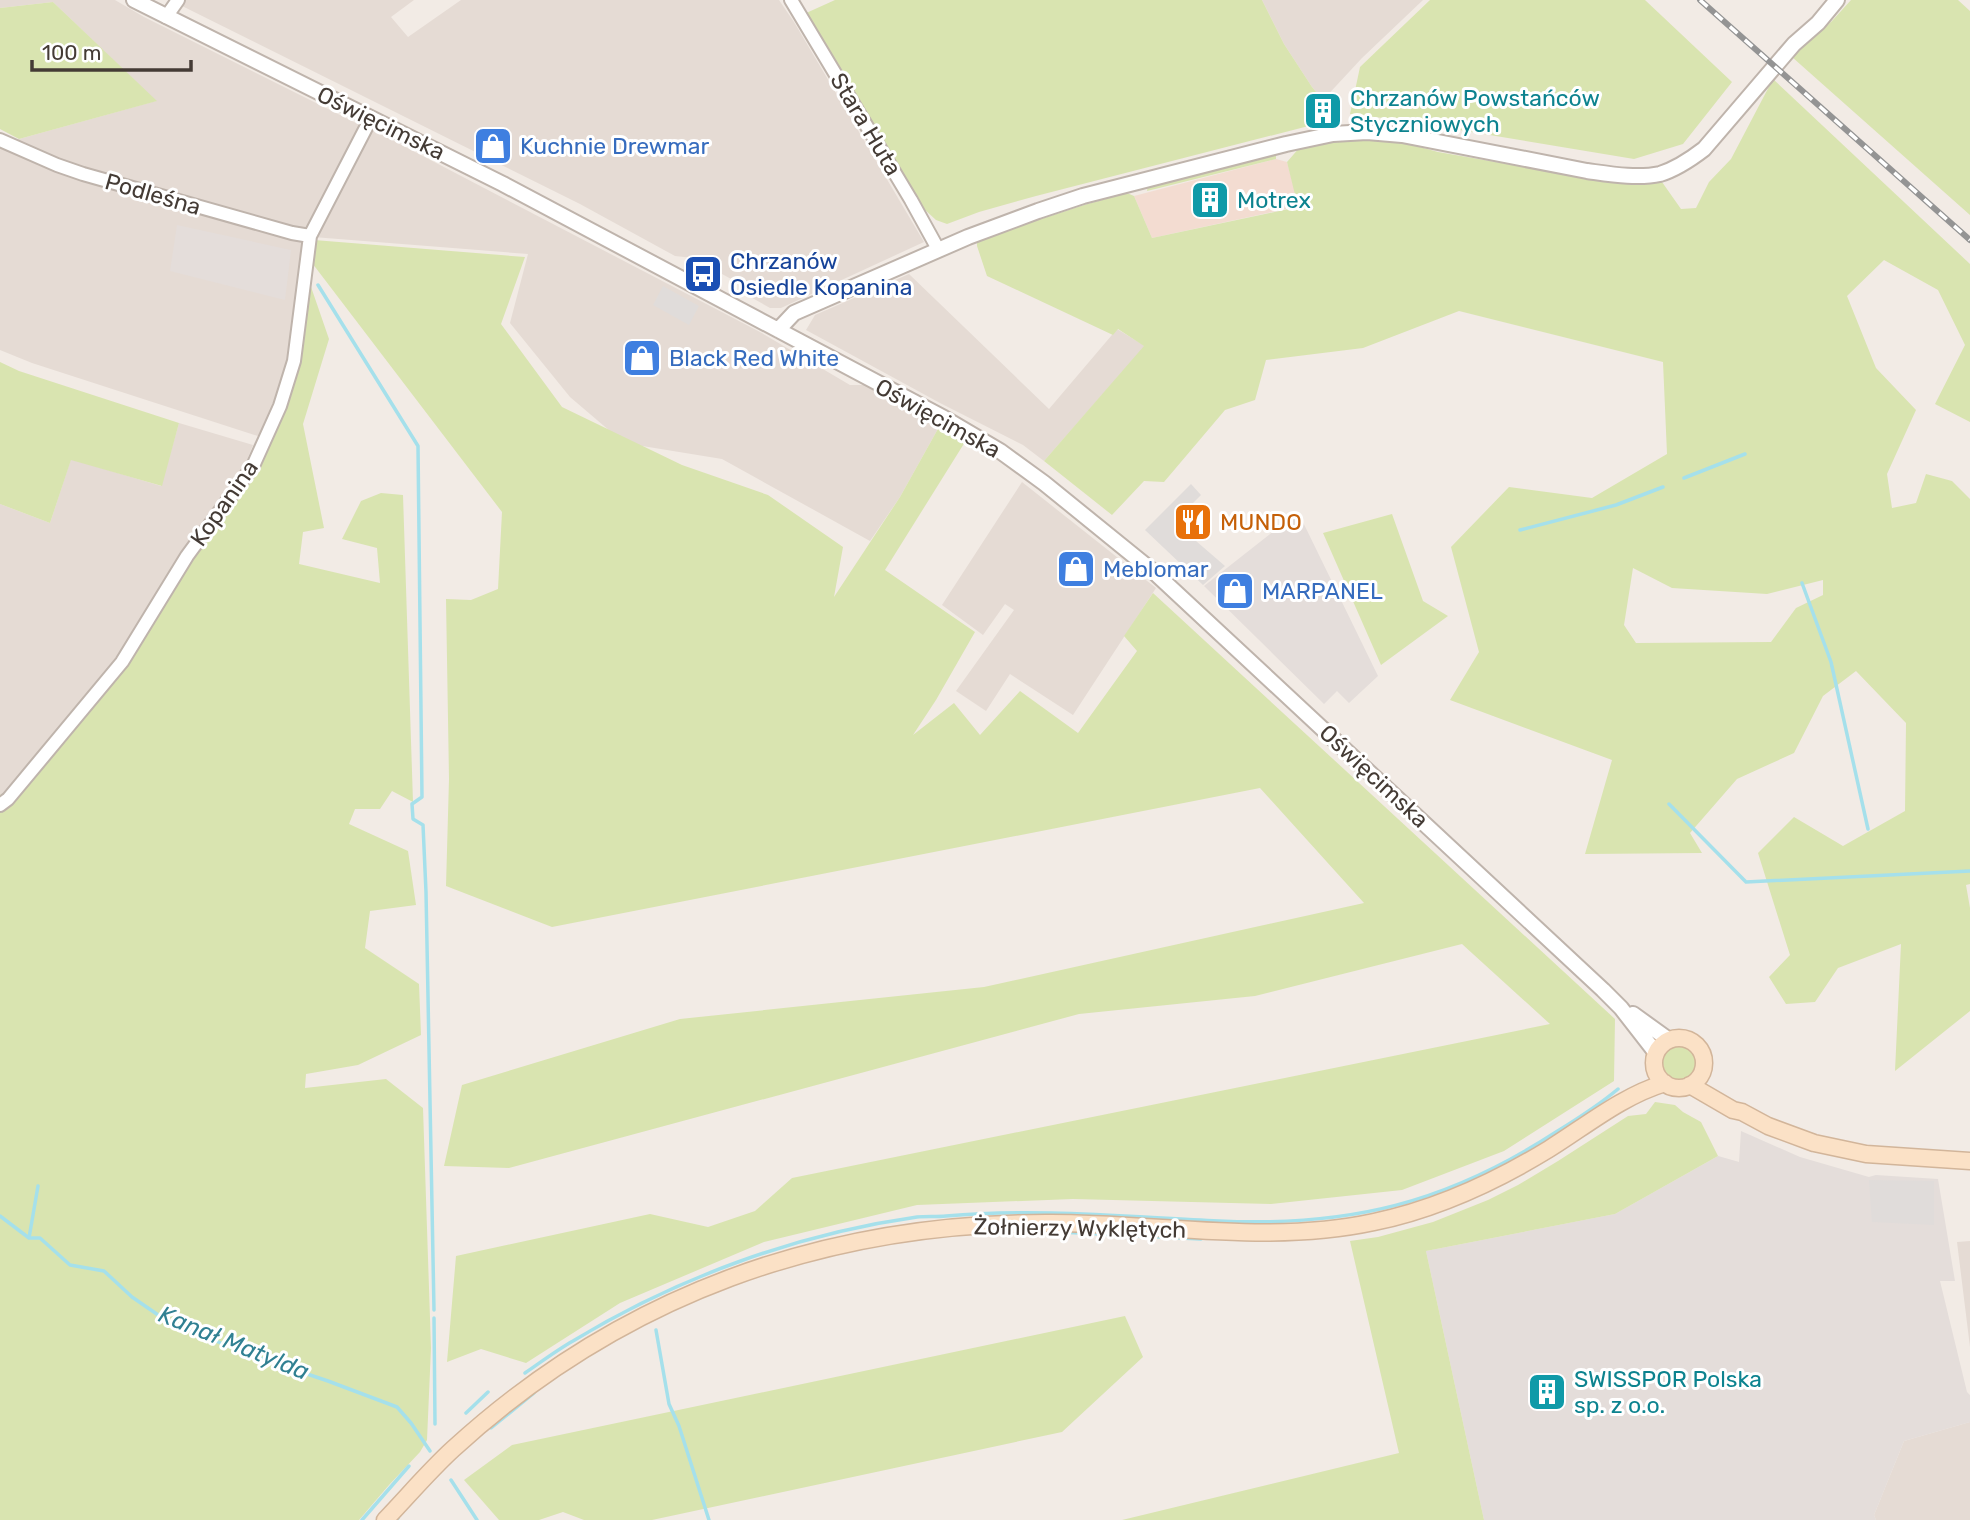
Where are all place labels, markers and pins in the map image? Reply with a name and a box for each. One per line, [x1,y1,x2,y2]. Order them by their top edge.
place label: Chrzanów Powstańców Styczniowych [1350,84,1600,138]
building icon: Chrzanów Powstańców Styczniowych [1302,90,1344,132]
shop icon: Kuchnie Drewmar [472,125,514,167]
place label: Kuchnie Drewmar [520,132,709,160]
building icon: Motrex [1189,179,1231,221]
place label: Motrex [1237,186,1311,214]
place label: Chrzanów Osiedle Kopanina [730,247,912,301]
bus stop icon: Chrzanów Osiedle Kopanina [682,253,724,295]
shop icon: Black Red White [621,337,663,379]
place label: Black Red White [669,344,839,372]
restaurant icon: MUNDO [1172,501,1214,543]
place label: MUNDO [1220,508,1302,536]
shop icon: Meblomar [1055,548,1097,590]
place label: Meblomar [1103,555,1209,583]
shop icon: MARPANEL [1214,570,1256,612]
place label: MARPANEL [1262,577,1383,605]
place label: SWISSPOR Polska sp. z o.o. [1574,1365,1762,1419]
building icon: SWISSPOR Polska sp. z o.o. [1526,1371,1568,1413]

